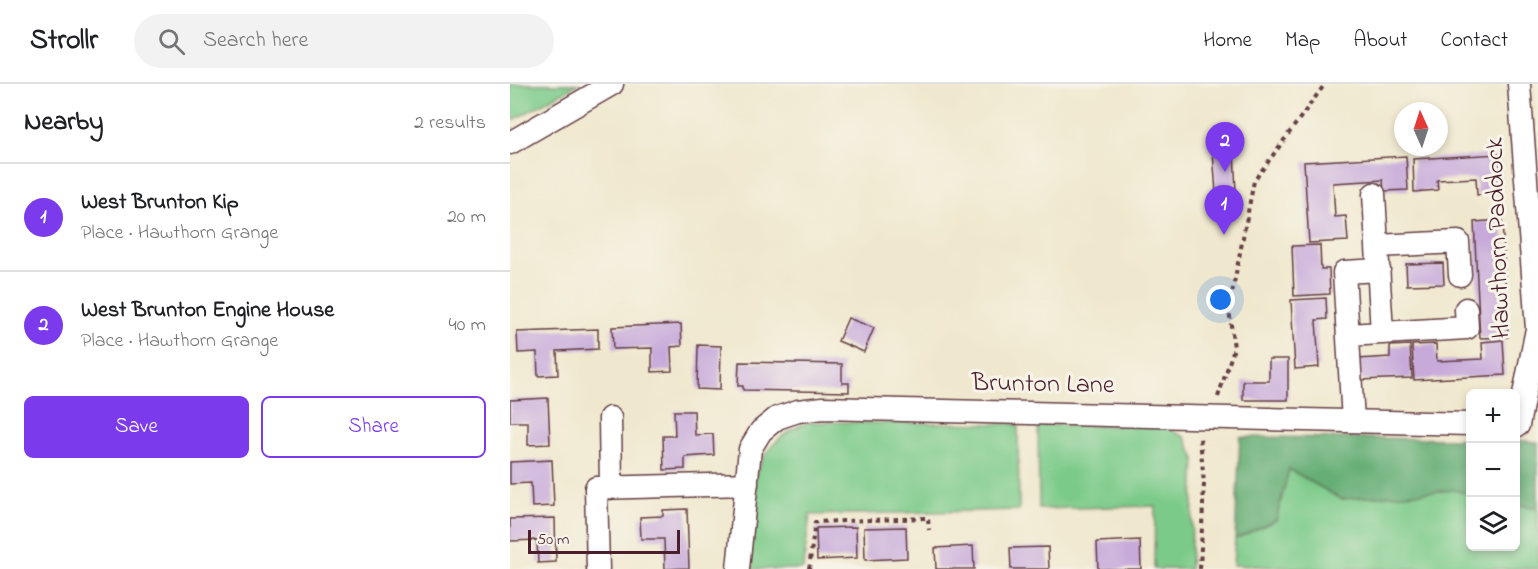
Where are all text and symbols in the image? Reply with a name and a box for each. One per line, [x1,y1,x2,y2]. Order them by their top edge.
search box [134,14,554,68]
text: Strollr [30,21,98,62]
icon: search [155,25,188,58]
text: Search here [203,25,308,57]
text: Home [1203,26,1252,56]
text: Map [1285,26,1320,56]
text: About [1353,26,1407,56]
text: Contact [1440,26,1508,56]
north arrow [1394,102,1448,156]
text: Nearby [24,104,103,142]
text: 2 results [414,109,486,138]
pin: 2 [1206,122,1244,172]
street label: Hawthorn Paddock [1476,136,1522,339]
pin: 1 [1204,186,1244,235]
text: West Brunton Kip [81,187,239,219]
text: 1 [40,203,47,232]
text: 20 m [447,203,486,232]
text: Place · Hawthorn Grange [81,219,278,248]
your location [1206,285,1235,314]
text: West Brunton Engine House [81,295,334,327]
text: 2 [39,311,48,340]
text: 40 m [449,311,486,340]
text: Place · Hawthorn Grange [81,327,278,356]
street label: Brunton Lane [970,365,1115,405]
map controls [1466,389,1520,551]
button: + [1466,389,1520,443]
button: Save [24,396,249,458]
button: Share [261,396,486,458]
button: − [1466,443,1520,497]
button: layers [1466,497,1520,551]
scale bar [528,527,680,554]
text: 50 m [537,528,569,552]

